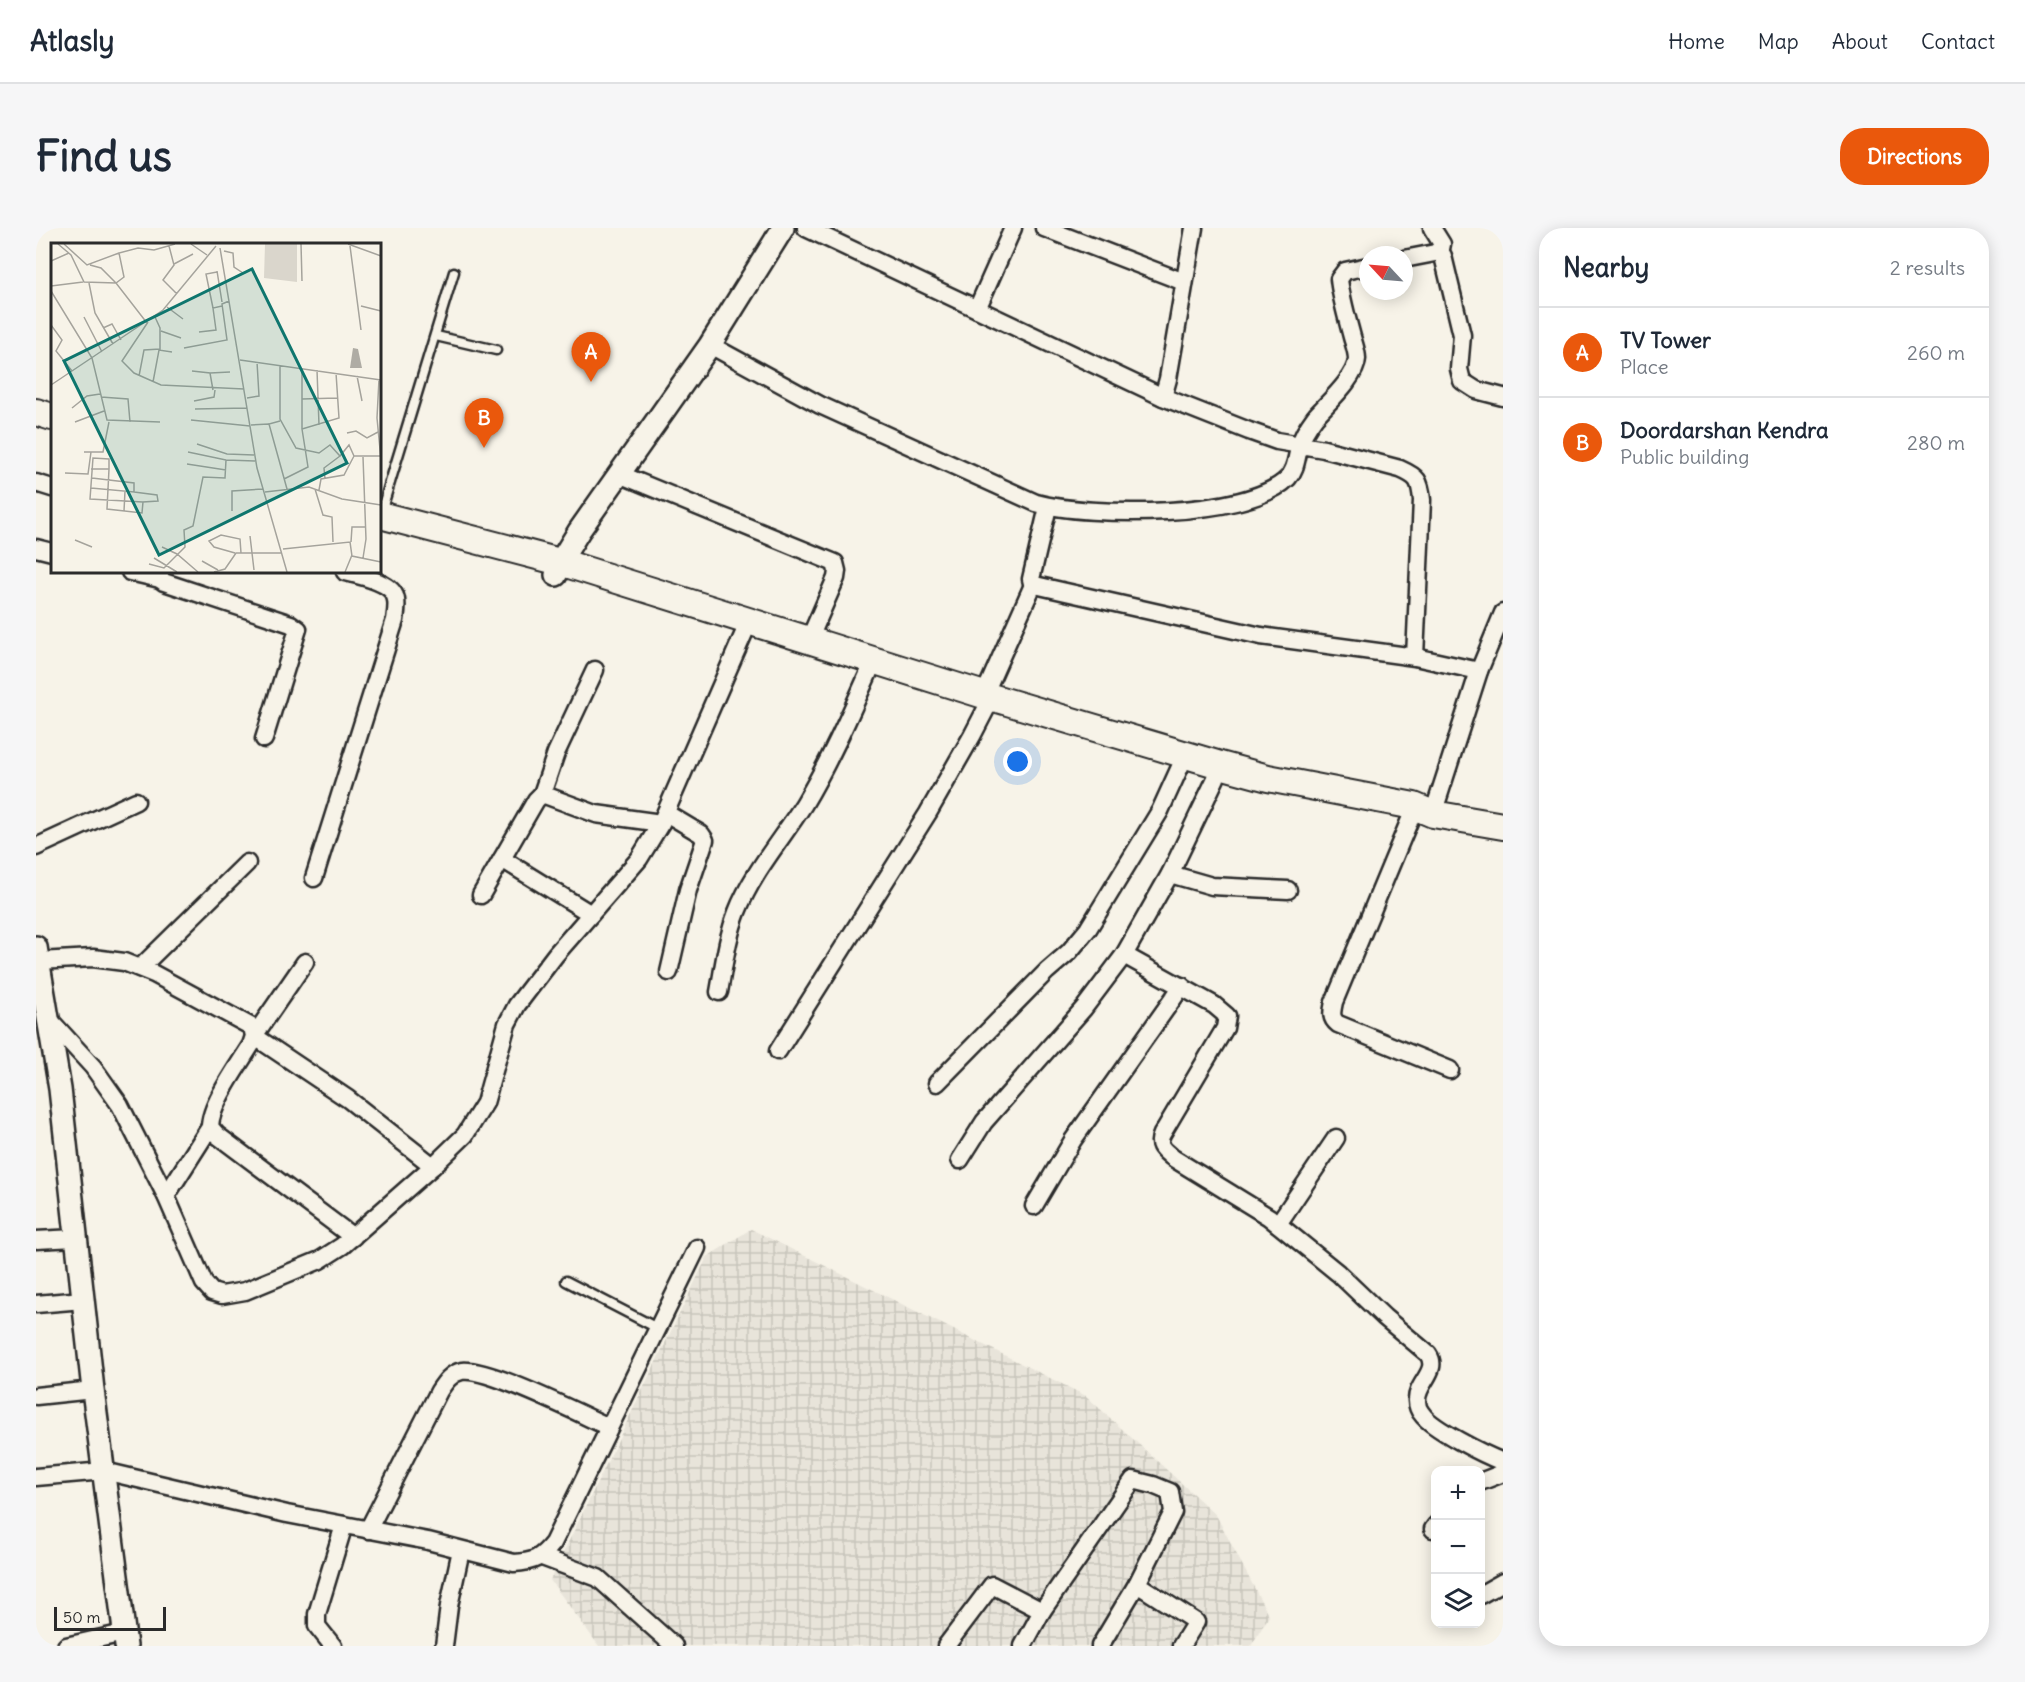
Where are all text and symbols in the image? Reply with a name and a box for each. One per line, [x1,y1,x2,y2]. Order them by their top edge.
text: Atlasly [30,23,114,59]
text: Home [1668,28,1725,55]
text: Map [1758,28,1799,55]
text: About [1832,28,1888,55]
text: Contact [1921,28,1995,55]
button: Directions [1840,128,1989,185]
text: Find us [36,130,172,182]
inset map [51,243,381,573]
north arrow [1359,246,1413,300]
text: Nearby [1563,251,1649,284]
text: 2 results [1890,255,1965,280]
text: TV Tower [1620,326,1711,354]
pin: A [572,332,610,382]
text: A [1576,340,1589,365]
text: 260 m [1907,340,1965,365]
text: Place [1620,354,1668,379]
pin: B [464,398,504,448]
text: Doordarshan Kendra [1620,416,1829,444]
text: B [1576,430,1589,455]
text: 280 m [1907,430,1965,455]
text: Public building [1620,444,1749,469]
your location [1003,747,1032,776]
map controls [1431,1466,1485,1628]
button: + [1431,1466,1485,1520]
button: − [1431,1520,1485,1574]
button: layers [1431,1574,1485,1628]
scale bar [54,1604,166,1632]
text: 50 m [63,1607,101,1627]

